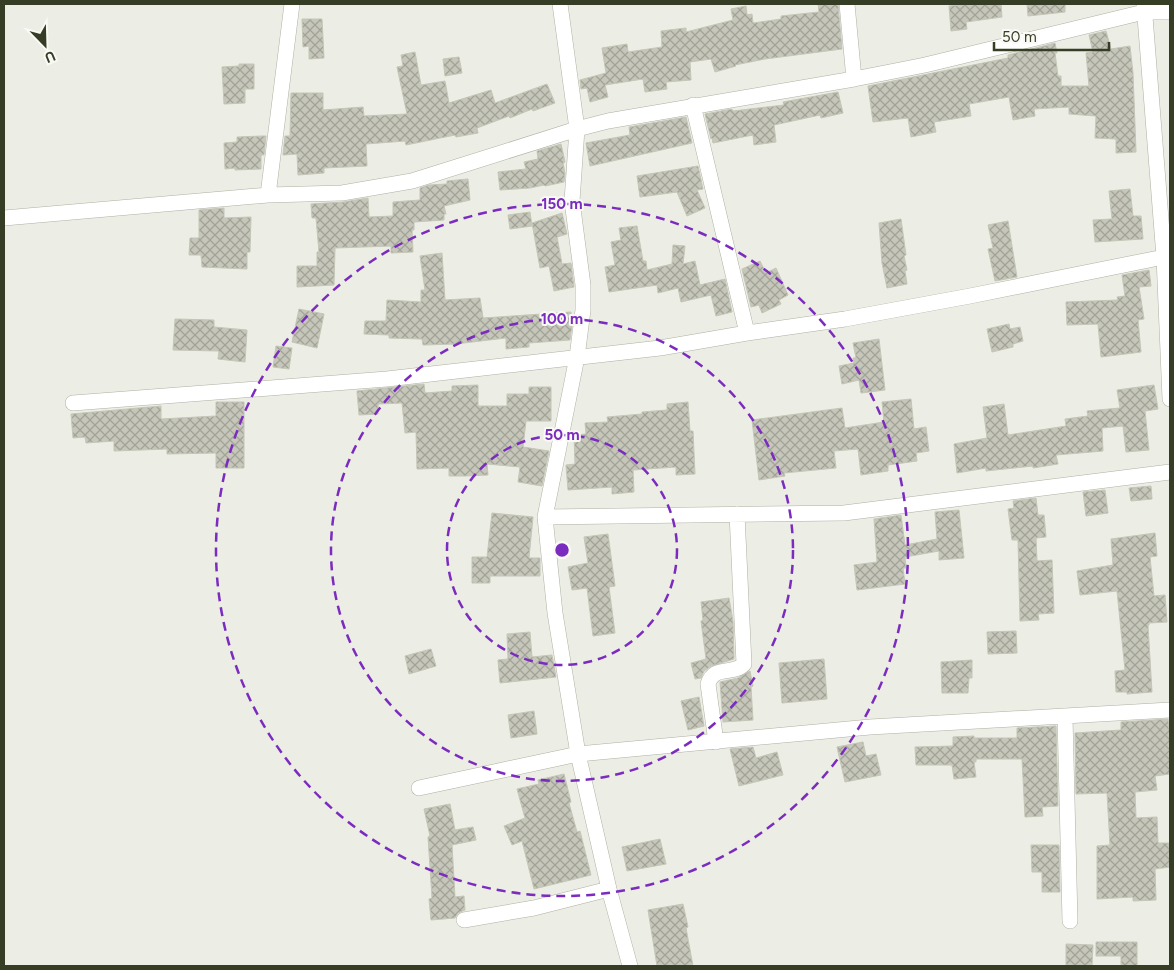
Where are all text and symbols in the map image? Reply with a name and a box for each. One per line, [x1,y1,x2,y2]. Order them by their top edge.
north arrow [20,20,70,70]
scale bar [994,20,1109,52]
text: 50 m [1002,28,1037,46]
text: U [42,47,58,66]
text: 150 m [541,195,583,213]
text: 100 m [541,310,583,328]
text: 50 m [544,426,580,444]
centre of rings [553,541,571,559]

